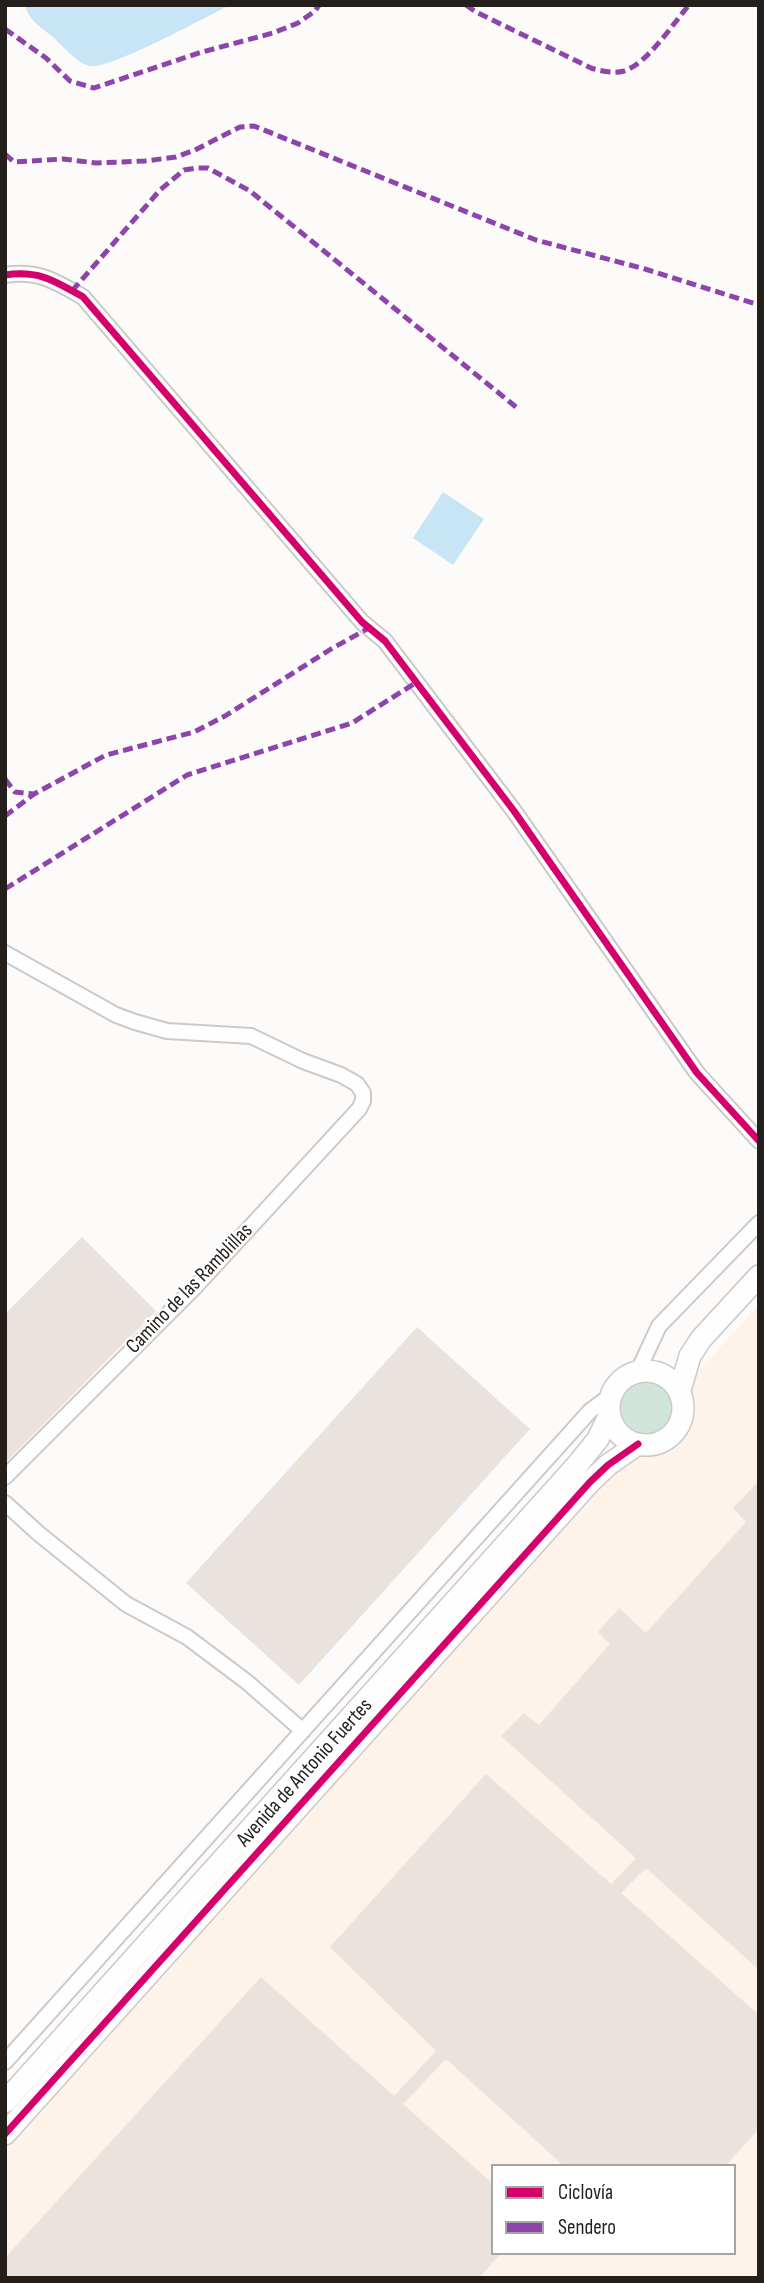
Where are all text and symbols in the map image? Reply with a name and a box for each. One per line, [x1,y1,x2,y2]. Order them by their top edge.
street label: Camino de las Ramblillas [121,1219,259,1359]
street label: Avenida de Antonio Fuertes [232,1694,378,1852]
legend [491,2164,736,2255]
text: Ciclovía [558,2180,613,2205]
text: Sendero [558,2215,616,2240]

